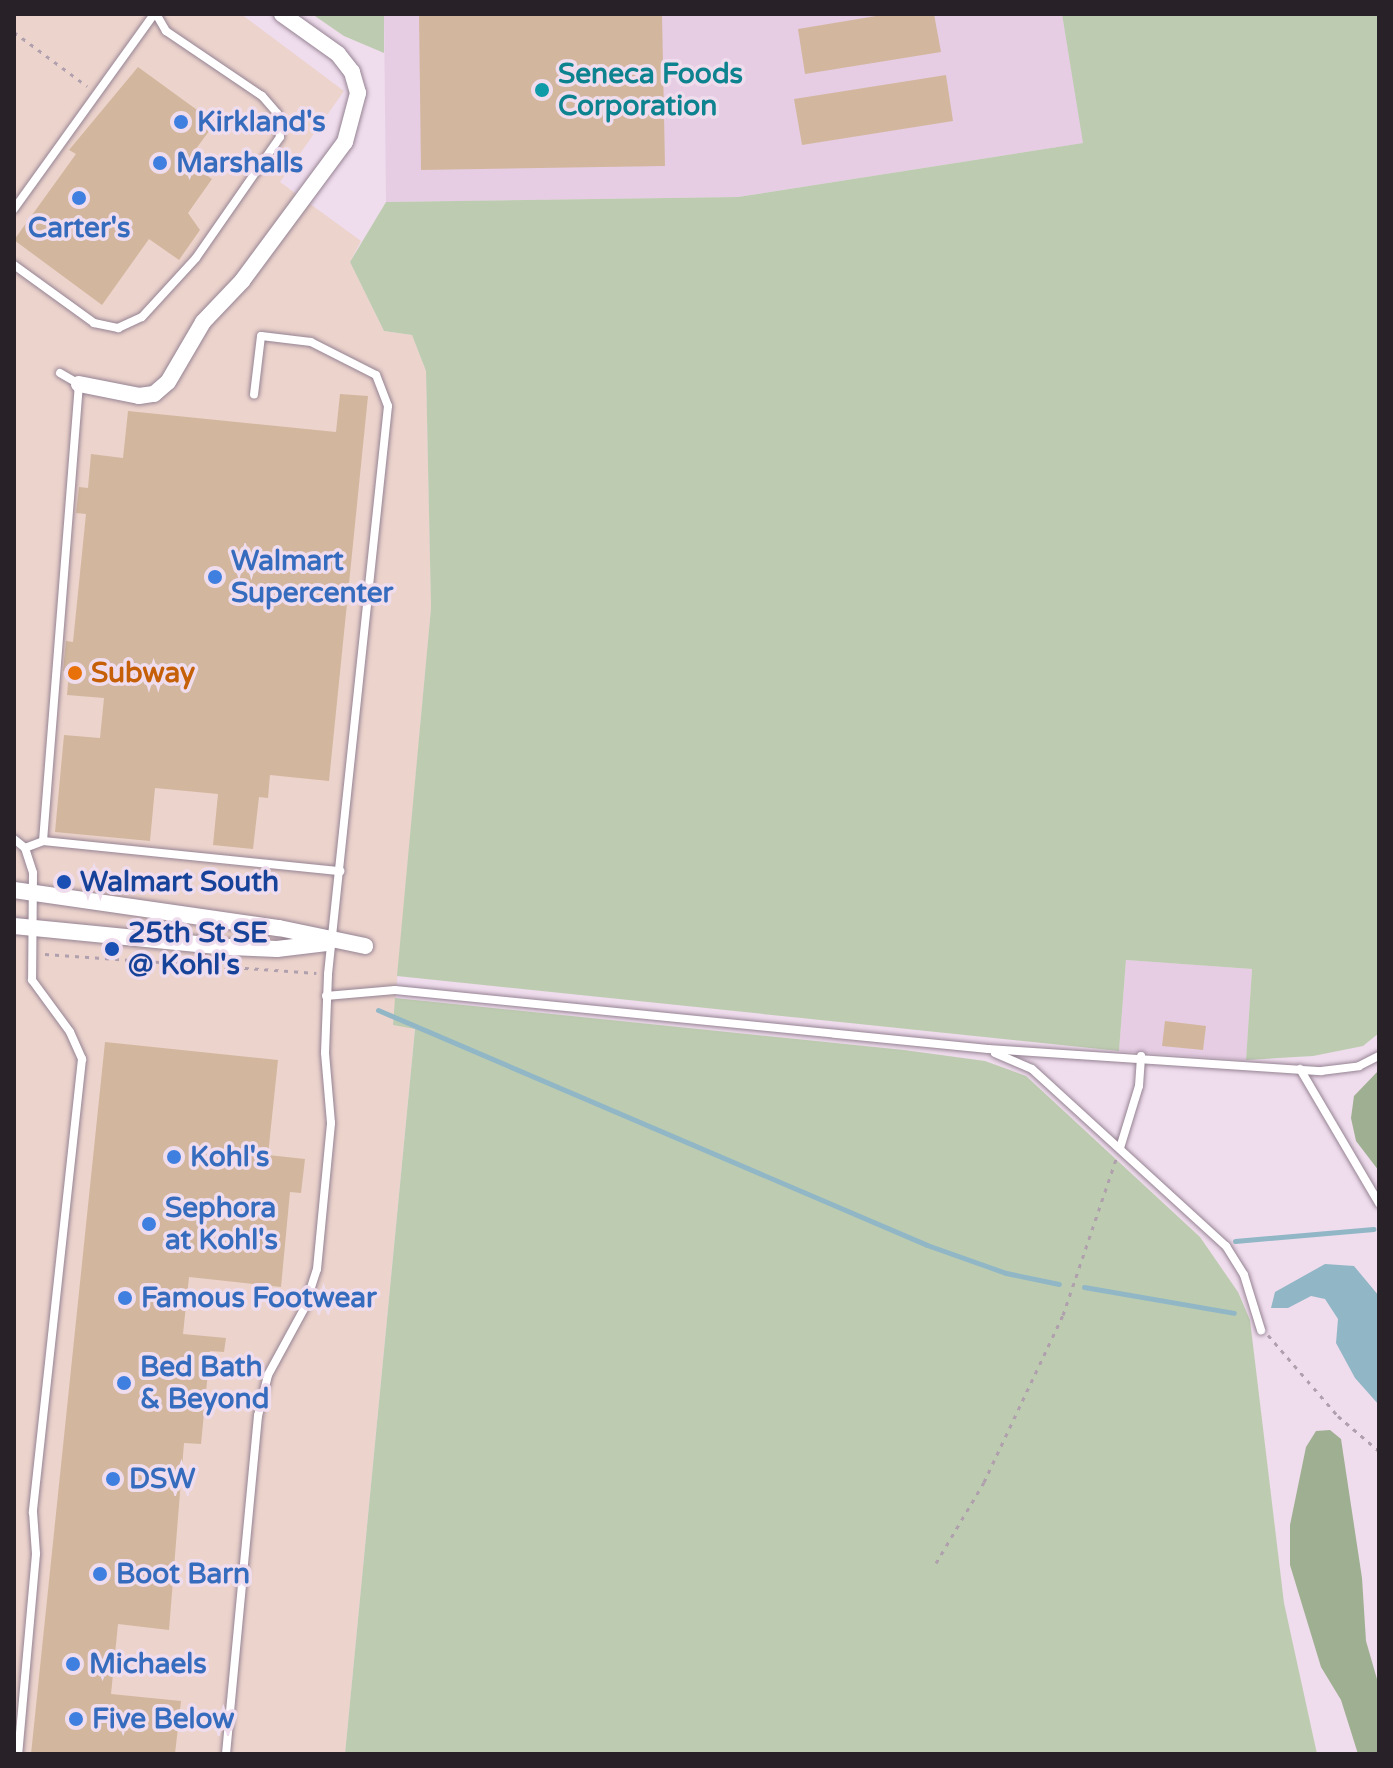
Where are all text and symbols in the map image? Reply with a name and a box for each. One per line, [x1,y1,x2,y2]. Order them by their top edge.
place label: Seneca Foods Corporation [558,57,743,123]
marker: Seneca Foods Corporation [533,81,551,99]
place label: Kirkland's [197,105,326,139]
marker: Kirkland's [172,113,190,131]
place label: Marshalls [176,146,303,180]
marker: Marshalls [151,154,169,172]
marker: Carter's [70,189,88,207]
place label: Carter's [28,211,130,245]
place label: Walmart Supercenter [231,544,393,610]
marker: Walmart Supercenter [206,568,224,586]
place label: Subway [91,656,195,690]
marker: Subway [66,664,84,682]
place label: Walmart South [80,865,279,899]
marker: Walmart South [55,873,73,891]
place label: 25th St SE @ Kohl's [128,916,268,982]
marker: 25th St SE @ Kohl's [103,940,121,958]
place label: Kohl's [190,1140,269,1174]
marker: Kohl's [165,1148,183,1166]
place label: Sephora at Kohl's [165,1191,278,1257]
marker: Sephora at Kohl's [140,1215,158,1233]
place label: Famous Footwear [141,1281,377,1315]
marker: Famous Footwear [116,1289,134,1307]
place label: Bed Bath & Beyond [140,1350,269,1416]
marker: Bed Bath & Beyond [115,1374,133,1392]
place label: DSW [129,1462,196,1496]
marker: DSW [104,1470,122,1488]
place label: Boot Barn [116,1557,250,1591]
marker: Boot Barn [91,1565,109,1583]
place label: Michaels [89,1647,207,1681]
marker: Michaels [64,1655,82,1673]
place label: Five Below [92,1702,235,1736]
marker: Five Below [67,1710,85,1728]

